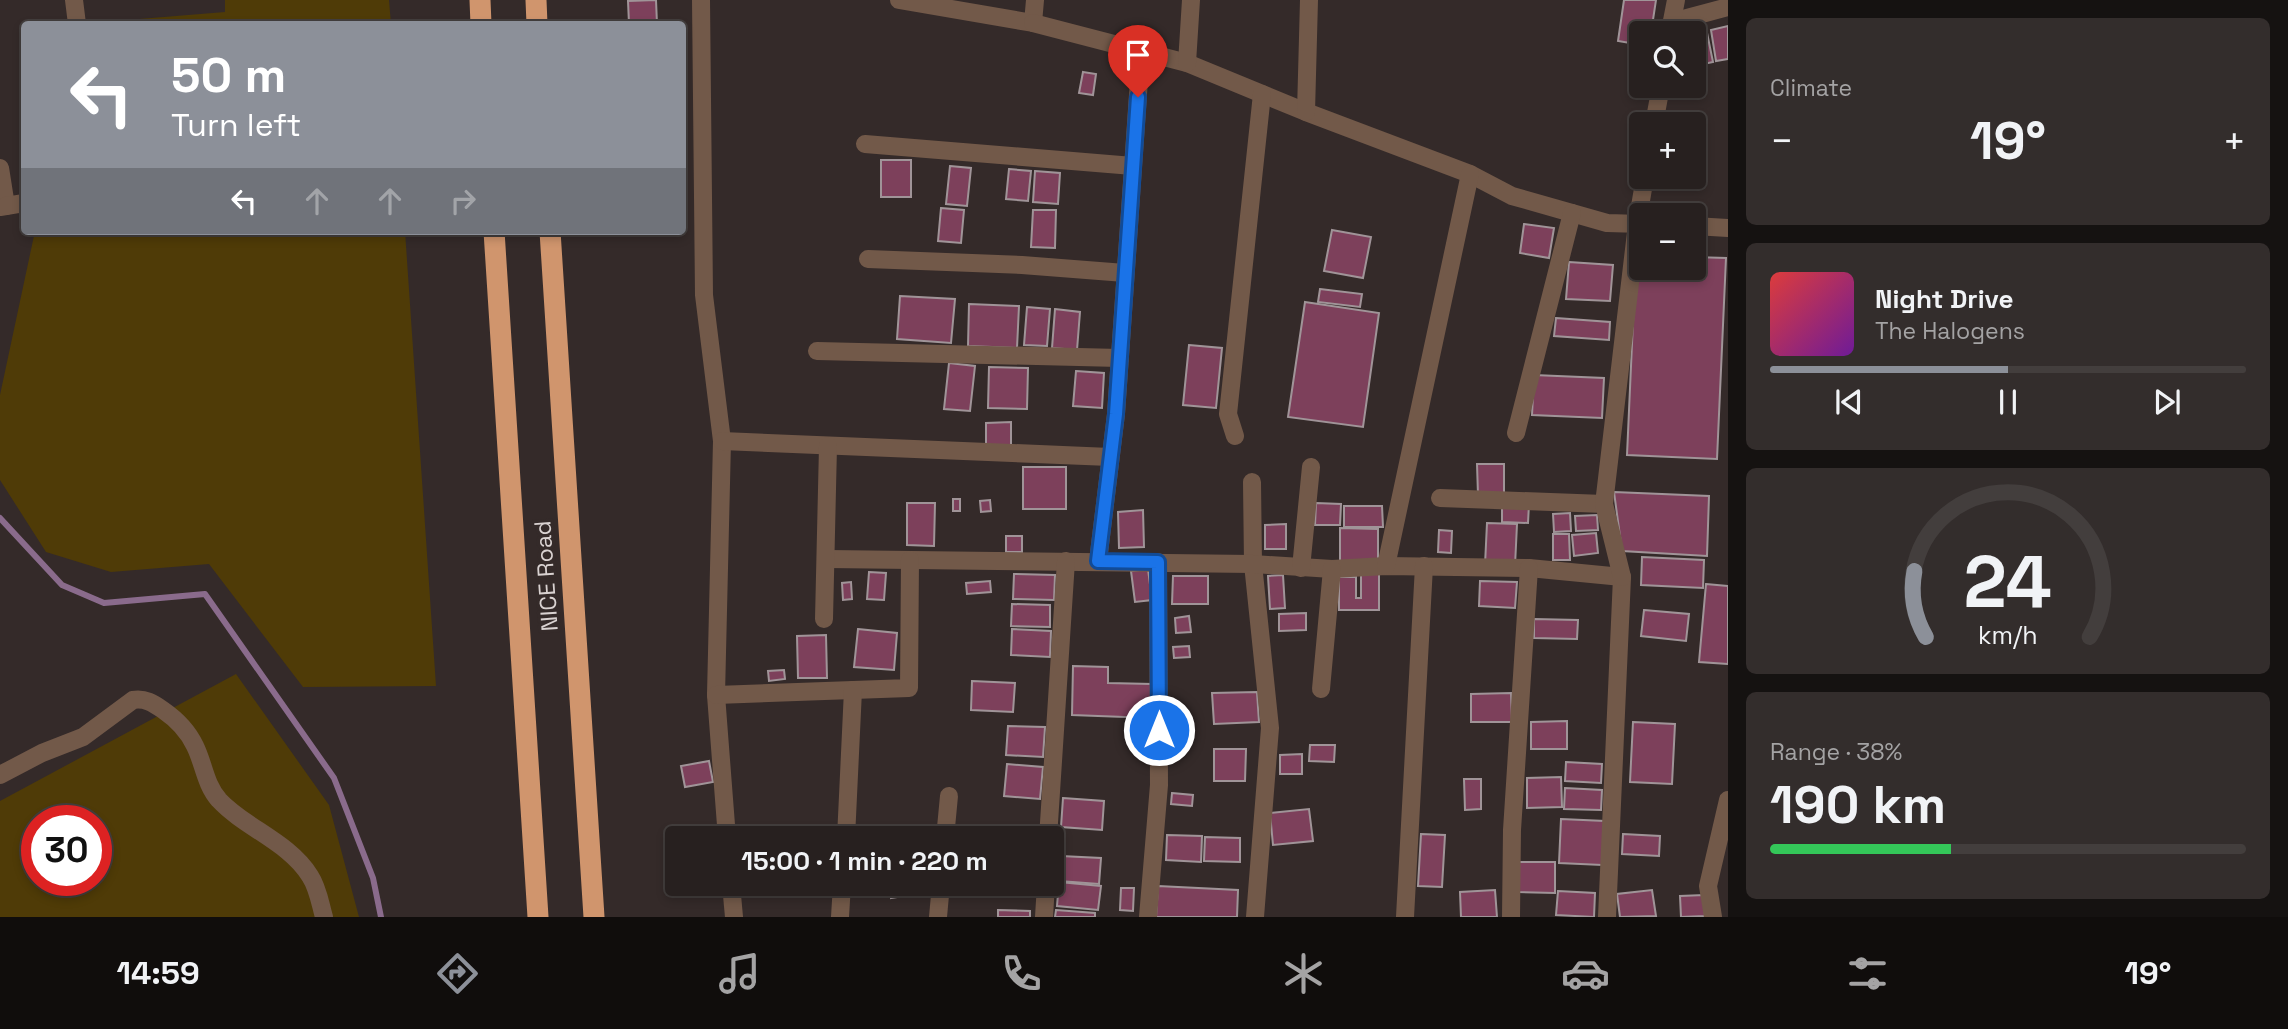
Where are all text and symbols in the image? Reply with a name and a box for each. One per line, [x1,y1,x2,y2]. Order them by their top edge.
map controls [1629,21,1706,280]
button: search [1629,21,1706,98]
pin [1108,25,1168,97]
icon: arrive [1119,36,1157,74]
text: 50 m [171,44,286,106]
icon: left [56,49,147,140]
text: Climate [1770,73,1852,103]
text: Turn left [171,105,301,145]
text: 19° [1970,108,2046,174]
button: + [1629,112,1706,189]
text: − [1770,117,1794,165]
text: + [2222,117,2246,165]
icon: left [225,182,263,220]
icon: ahead [298,182,336,220]
icon: ahead [371,182,409,220]
icon: right [444,182,482,220]
button: − [1629,203,1706,280]
text: Night Drive [1875,282,2013,316]
text: The Halogens [1875,316,2025,346]
icon: previous [1830,383,1868,421]
icon: pause [1989,383,2027,421]
icon: next [2148,383,2186,421]
street label: NICE Road [527,520,565,632]
text: 24 [1964,535,2052,628]
text: km/h [1978,619,2038,651]
position arrow [1122,693,1196,767]
text: Range · 38% [1770,737,1902,767]
text: 190 km [1770,772,1946,838]
speed limit sign: 30 [21,805,112,896]
text: 15:00 · 1 min · 220 m [741,844,988,878]
icon: directions [433,949,482,998]
icon: music [715,949,764,998]
icon: phone [997,949,1046,998]
icon: climate [1279,949,1328,998]
icon: car [1561,949,1610,998]
icon: filters [1843,949,1892,998]
text: 14:59 [116,953,200,993]
text: 19° [2125,953,2171,993]

